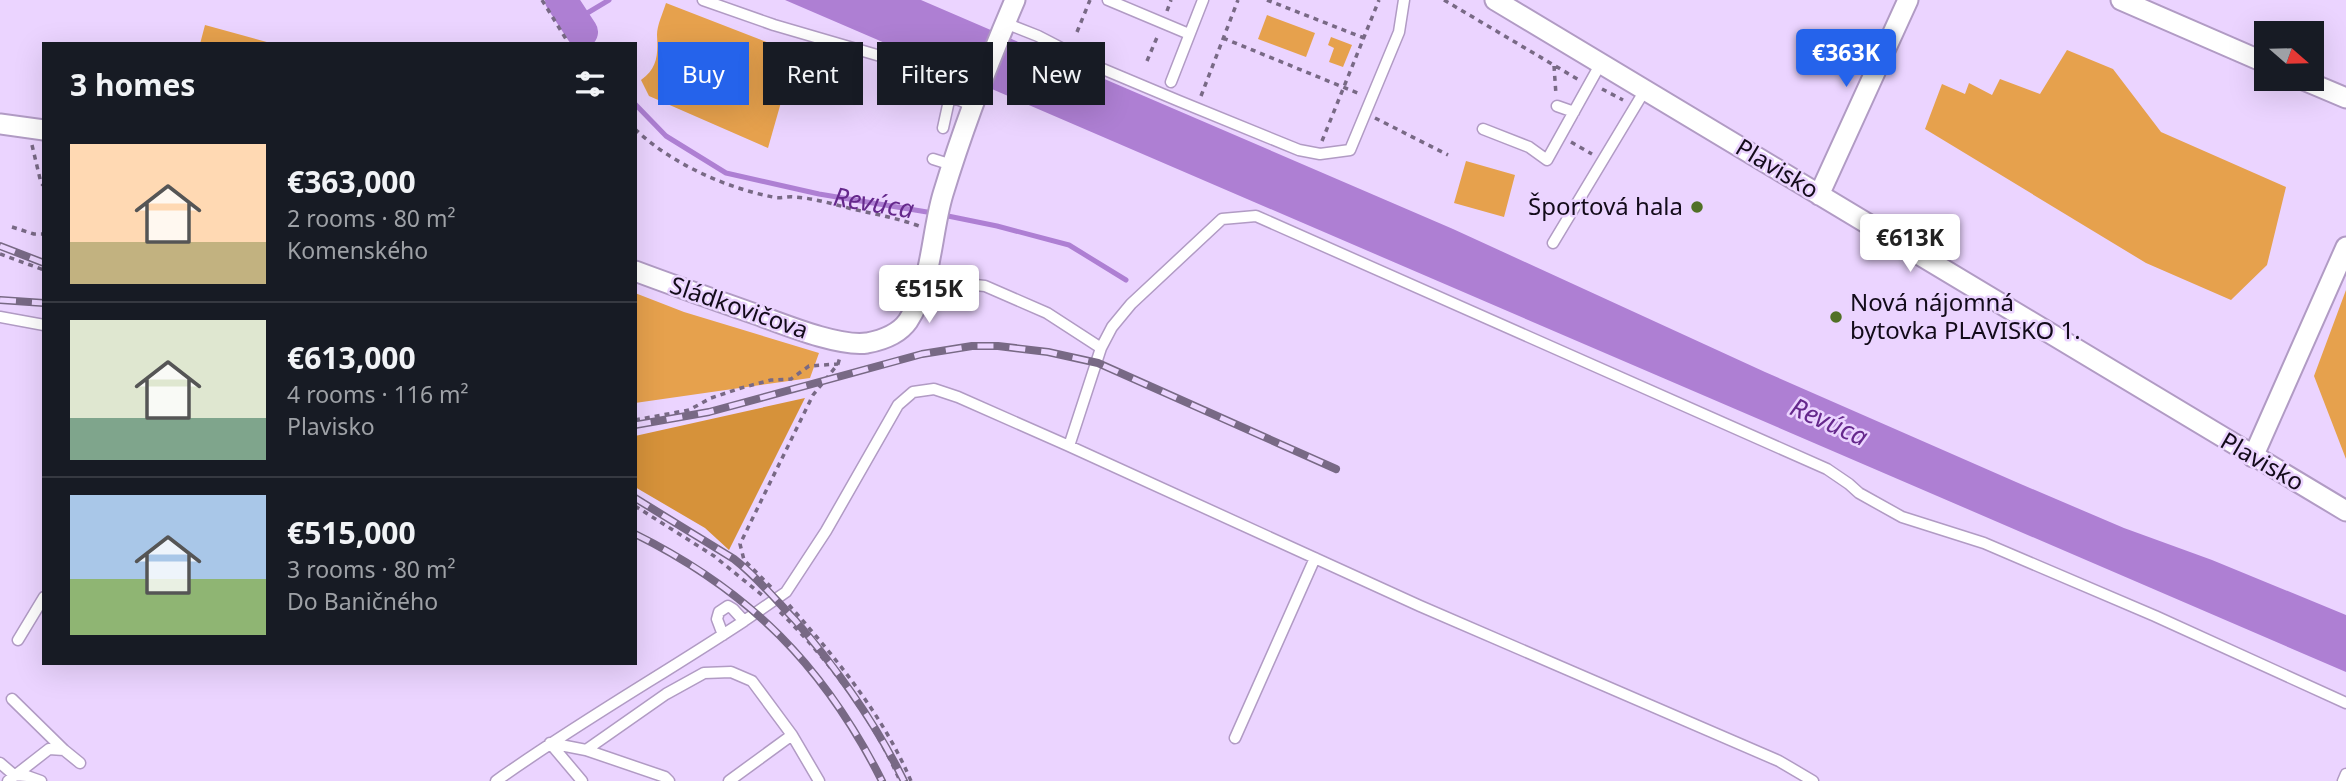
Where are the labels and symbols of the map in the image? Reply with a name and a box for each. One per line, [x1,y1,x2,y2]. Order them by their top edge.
north arrow [2254,21,2324,91]
pin: €363K [1797,29,1895,89]
street label: Plavisko [1730,130,1825,205]
water label: Revúca [831,178,917,227]
place label: Športová hala [1528,189,1683,222]
marker: Športová hala [1689,199,1705,215]
pin: €613K [1861,215,1959,274]
pin: €515K [880,266,978,325]
street label: Sládkovičova [666,268,813,346]
place label: Nová nájomná bytovka PLAVISKO 1. [1850,285,2081,346]
marker: Nová nájomná bytovka PLAVISKO 1. [1828,309,1844,325]
water label: Revúca [1785,388,1874,454]
street label: Plavisko [2215,424,2311,498]

